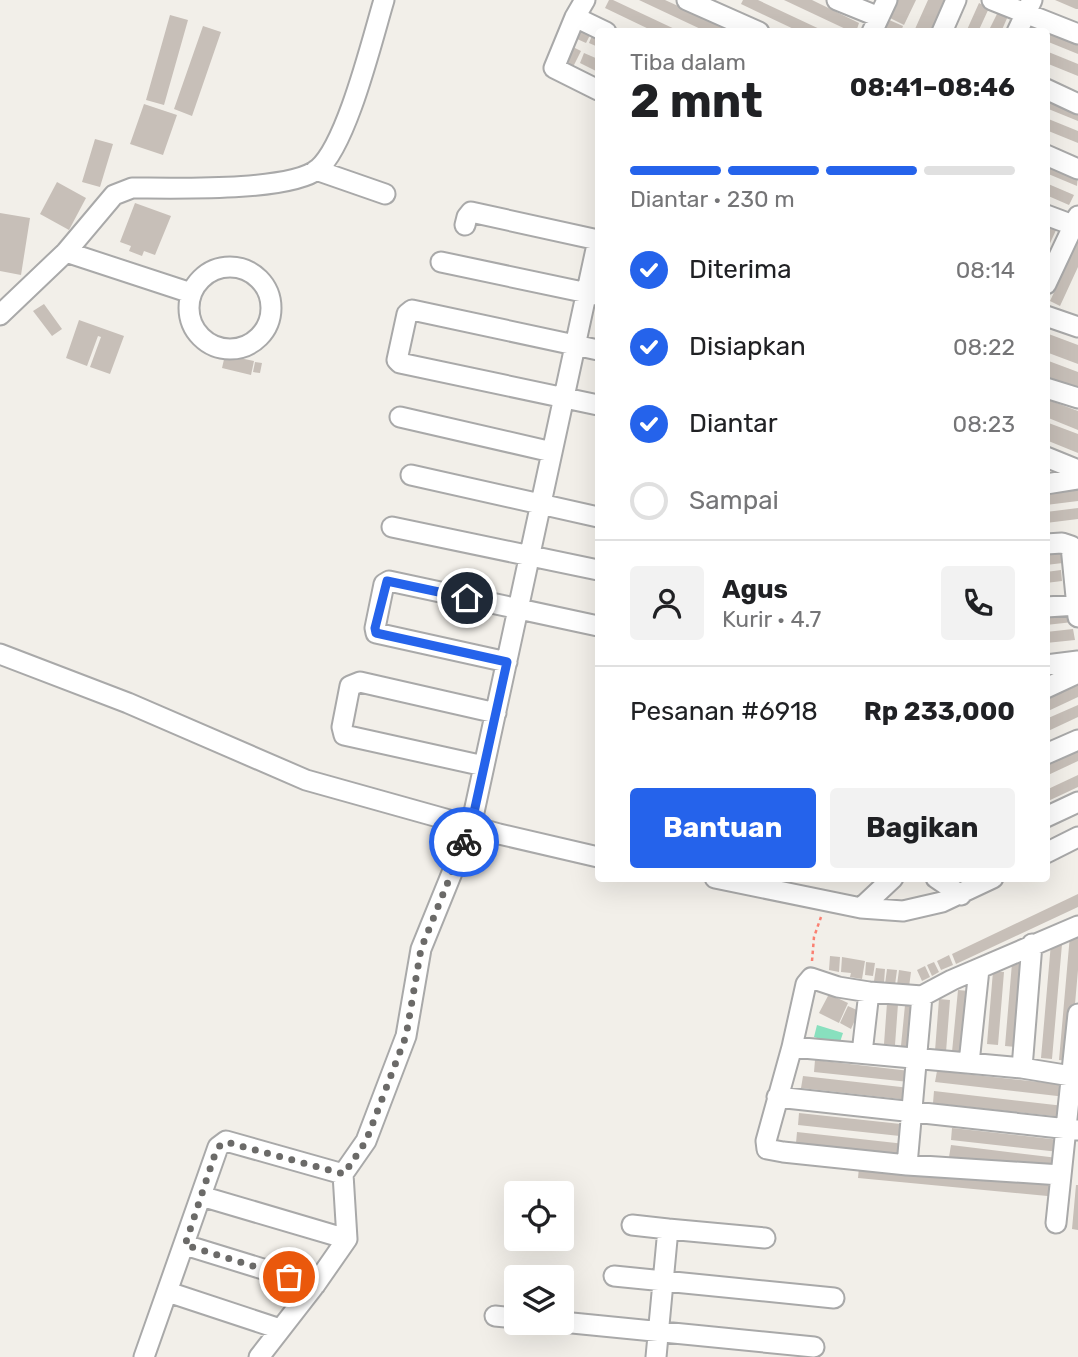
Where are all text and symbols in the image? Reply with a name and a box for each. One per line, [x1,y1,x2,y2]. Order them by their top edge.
text: Tiba dalam [630,48,746,76]
text: 08:41–08:46 [850,72,1015,103]
text: 2 mnt [630,74,763,129]
text: Diantar · 230 m [630,185,795,213]
icon: check [630,251,668,289]
text: Diterima [689,254,792,285]
text: 08:14 [956,256,1015,284]
icon: check [630,328,668,366]
text: Disiapkan [689,331,806,362]
text: 08:22 [953,333,1015,361]
icon: check [630,405,668,443]
text: Diantar [689,408,778,439]
text: 08:23 [953,410,1015,438]
text: Sampai [689,485,779,516]
button: person [630,566,704,640]
button: phone [941,566,1015,640]
pin [437,568,497,628]
text: Agus [722,574,788,605]
icon: home [448,579,486,617]
text: Kurir · 4.7 [722,605,821,633]
text: Pesanan #6918 [630,696,818,727]
text: Rp 233,000 [864,696,1015,727]
button: Bantuan [630,788,816,868]
button: Bagikan [830,788,1015,868]
courier [429,807,499,877]
icon: bike [445,823,483,861]
map controls [504,1181,574,1335]
button: locate [504,1181,574,1251]
pin [259,1247,319,1307]
icon: bag [270,1258,308,1296]
button: layers [504,1265,574,1335]

